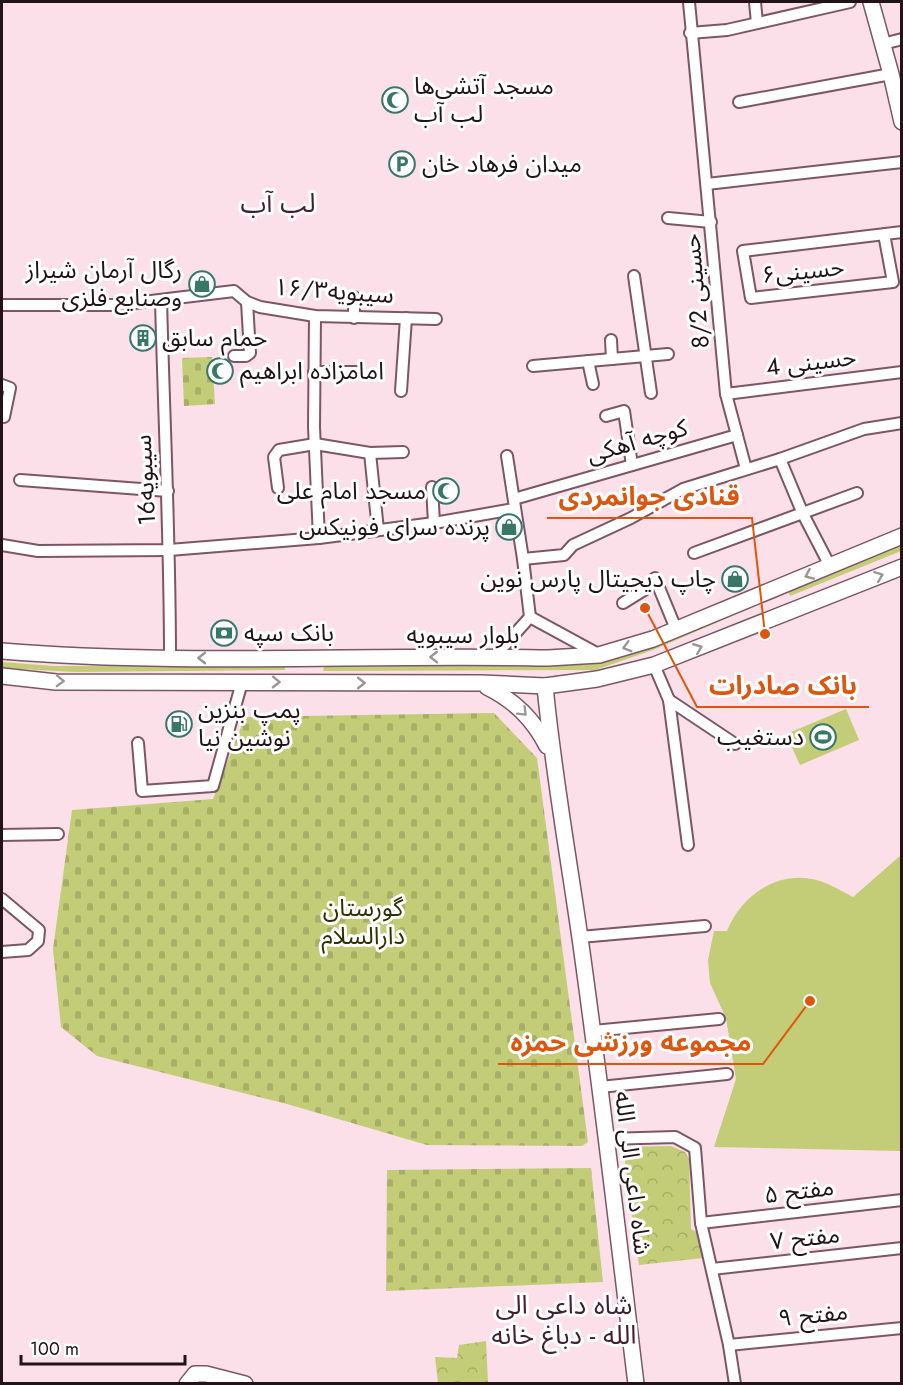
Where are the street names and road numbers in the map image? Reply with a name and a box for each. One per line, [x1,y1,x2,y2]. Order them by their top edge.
street label: 8/2 حسینی [673,232,718,350]
street label: حسینی۶ [760,249,846,292]
street label: سیبویه۱۶/۳ [273,269,395,312]
street label: حسینی 4 [764,339,858,384]
street label: کوچه آهکی [582,409,692,472]
street label: سیبویه16 [125,434,164,526]
street label: بلوار سیبویه [407,617,519,652]
street label: شاه داعی الی الله [606,1089,661,1257]
street label: مفتح ۵ [762,1169,836,1212]
street label: مفتح ۷ [768,1216,842,1259]
street label: مفتح ۹ [776,1293,850,1336]

